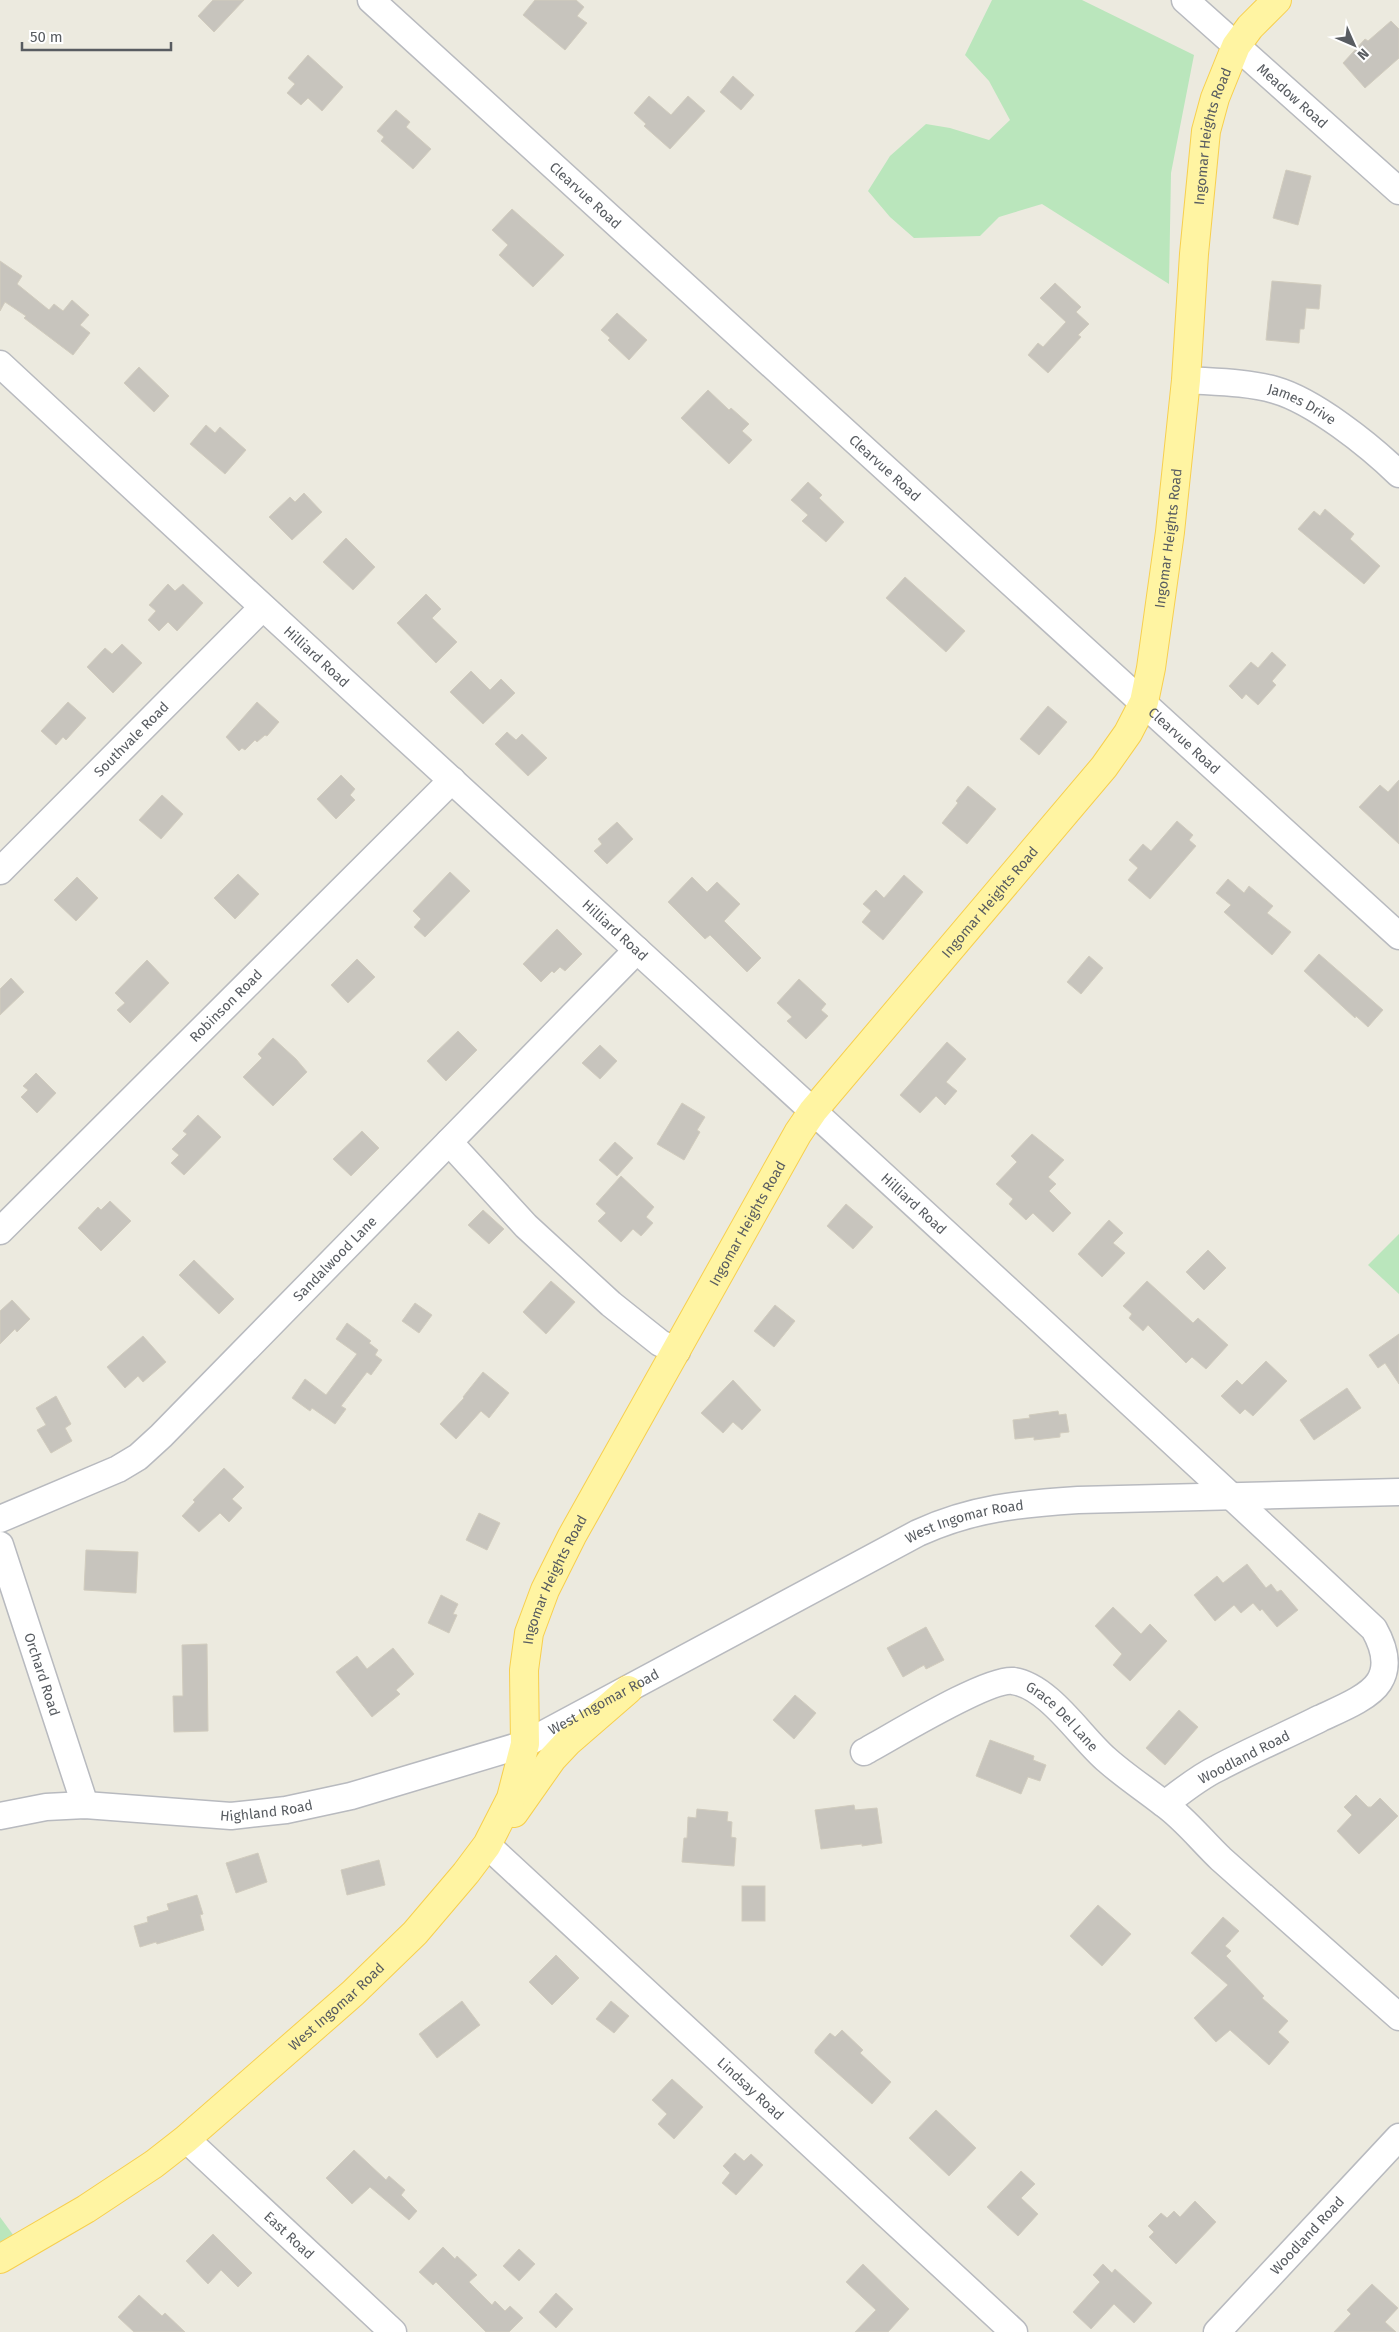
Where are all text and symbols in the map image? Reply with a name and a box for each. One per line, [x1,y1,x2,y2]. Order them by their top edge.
scale bar [22,20,171,52]
north arrow [1329,20,1379,70]
text: 50 m [30,28,63,46]
text: N [1354,45,1372,63]
street label: Meadow Road [1253,60,1331,132]
street label: Ingomar Heights Road [1191,65,1235,206]
street label: Clearvue Road [546,159,624,233]
street label: James Drive [1266,380,1339,429]
street label: Clearvue Road [845,431,924,505]
street label: Ingomar Heights Road [1151,468,1186,609]
street label: Hilliard Road [280,623,352,691]
street label: Southvale Road [91,699,173,781]
street label: Clearvue Road [1145,704,1223,778]
street label: Ingomar Heights Road [938,843,1042,962]
street label: Hilliard Road [579,896,651,965]
street label: Robinson Road [186,966,266,1046]
street label: Ingomar Heights Road [706,1158,790,1289]
street label: Hilliard Road [877,1170,950,1238]
street label: Sandalwood Lane [290,1213,381,1305]
street label: West Ingomar Road [902,1497,1025,1547]
street label: Ingomar Heights Road [520,1512,591,1646]
street label: Orchard Road [20,1631,63,1718]
street label: West Ingomar Road [546,1666,662,1739]
street label: Grace Del Lane [1023,1678,1102,1755]
street label: Woodland Road [1196,1727,1293,1788]
street label: Highland Road [219,1796,314,1825]
street label: West Ingomar Road [285,1959,388,2054]
street label: Lindsay Road [714,2054,787,2124]
street label: Woodland Road [1267,2193,1348,2278]
street label: East Road [260,2208,317,2263]

